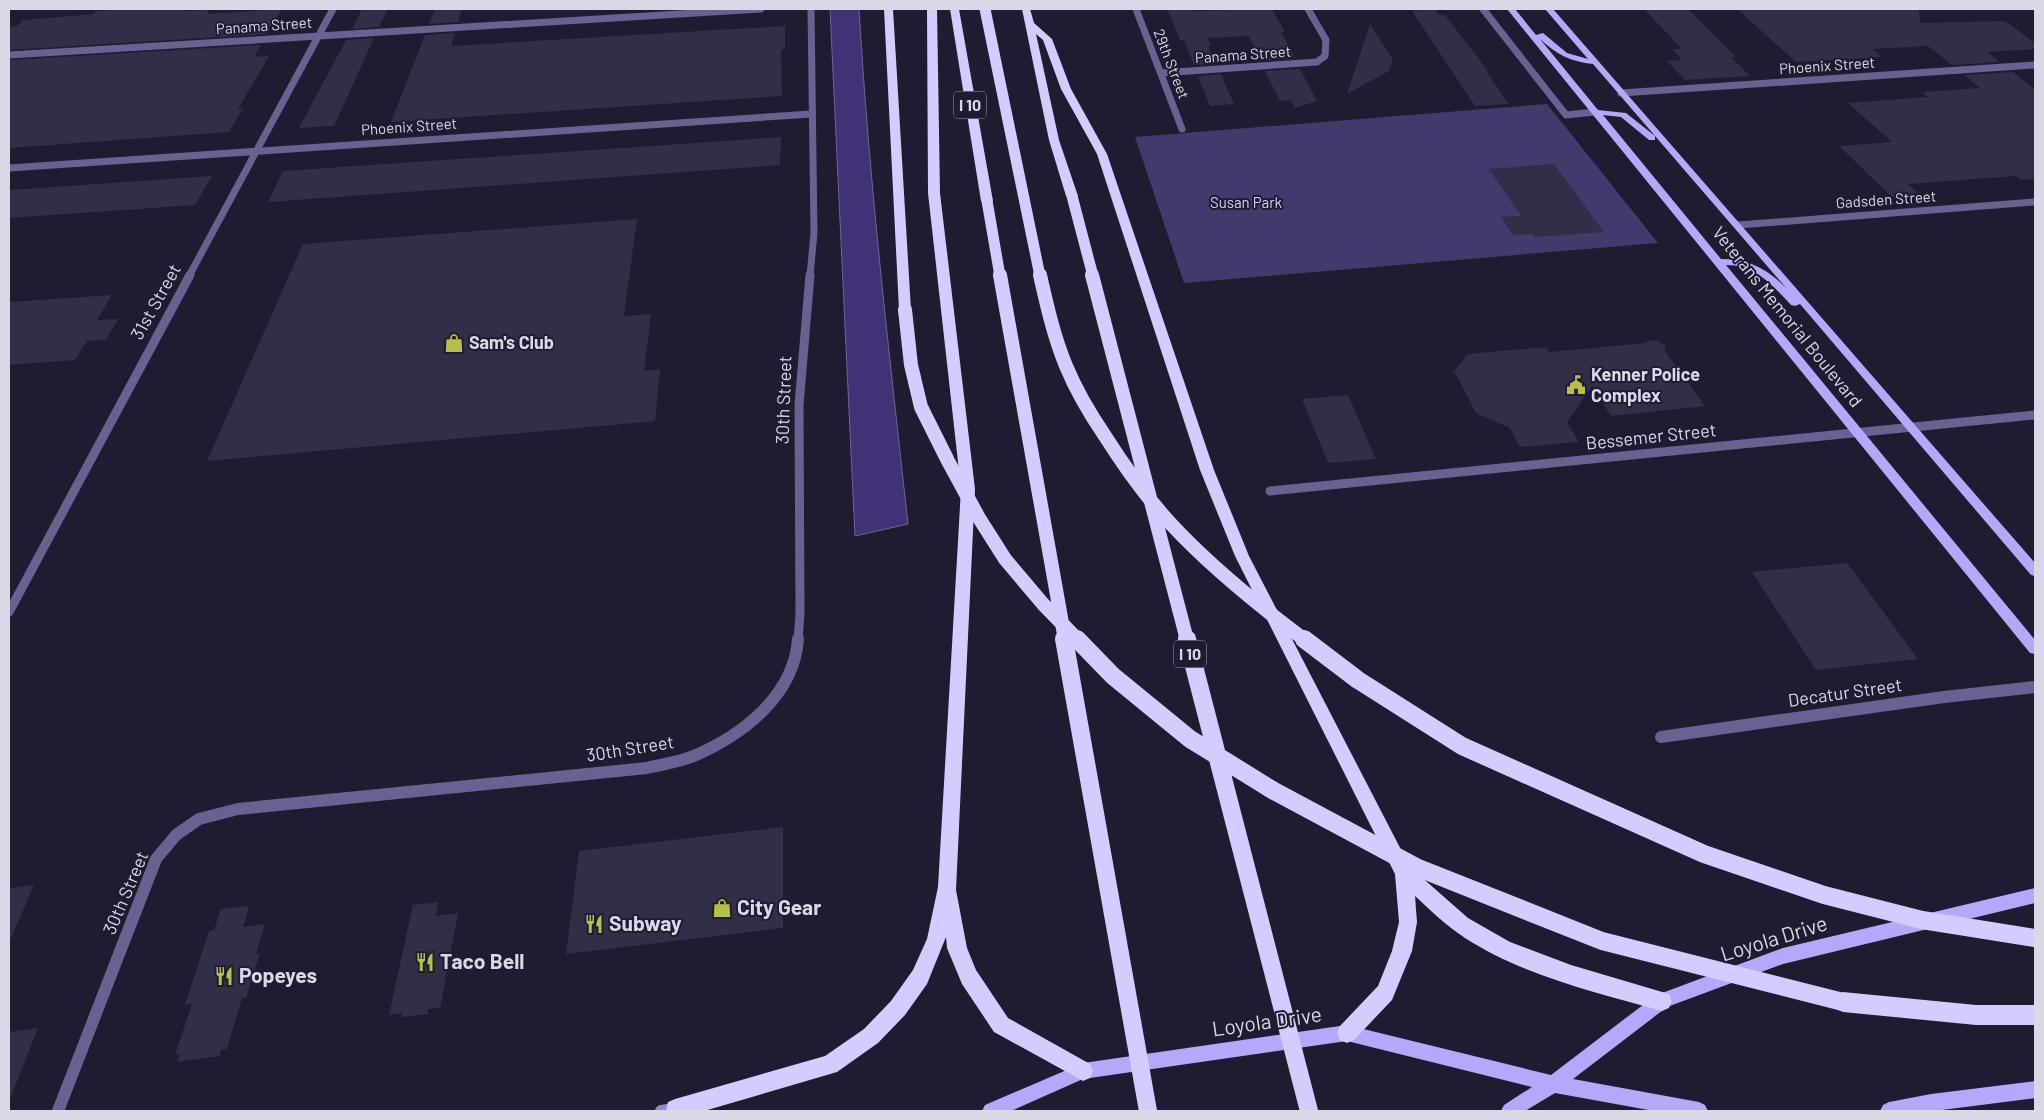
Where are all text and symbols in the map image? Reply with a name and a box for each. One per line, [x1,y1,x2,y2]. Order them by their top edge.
street label: Panama Street [215,13,313,37]
street label: 29th Street [1150,26,1193,101]
street label: Panama Street [1194,42,1292,66]
street label: Phoenix Street [1778,53,1875,77]
road number: I 10 [954,92,986,118]
street label: Phoenix Street [360,114,457,138]
street label: Gadsden Street [1835,187,1937,211]
park label: Susan Park [1210,193,1283,211]
street label: Veterans Memorial Boulevard [1708,222,1867,411]
street label: 31st Street [125,260,185,343]
place label: Sam's Club [469,331,554,353]
shop icon: Sam's Club [443,332,465,354]
street label: 30th Street [770,355,796,445]
place label: Kenner Police Complex [1591,363,1700,406]
public building icon: Kenner Police Complex [1565,374,1587,396]
street label: Bessemer Street [1585,418,1717,454]
road number: I 10 [1174,641,1206,668]
street label: Decatur Street [1787,673,1903,711]
street label: 30th Street [584,730,675,766]
street label: 30th Street [98,848,152,938]
place label: City Gear [737,894,821,919]
shop icon: City Gear [711,897,733,919]
street label: Loyola Drive [1717,909,1830,966]
place label: Subway [609,910,682,935]
restaurant icon: Subway [583,913,605,935]
place label: Taco Bell [440,948,524,973]
restaurant icon: Taco Bell [414,951,436,973]
place label: Popeyes [239,962,317,987]
restaurant icon: Popeyes [213,965,235,987]
street label: Loyola Drive [1210,1000,1323,1041]

